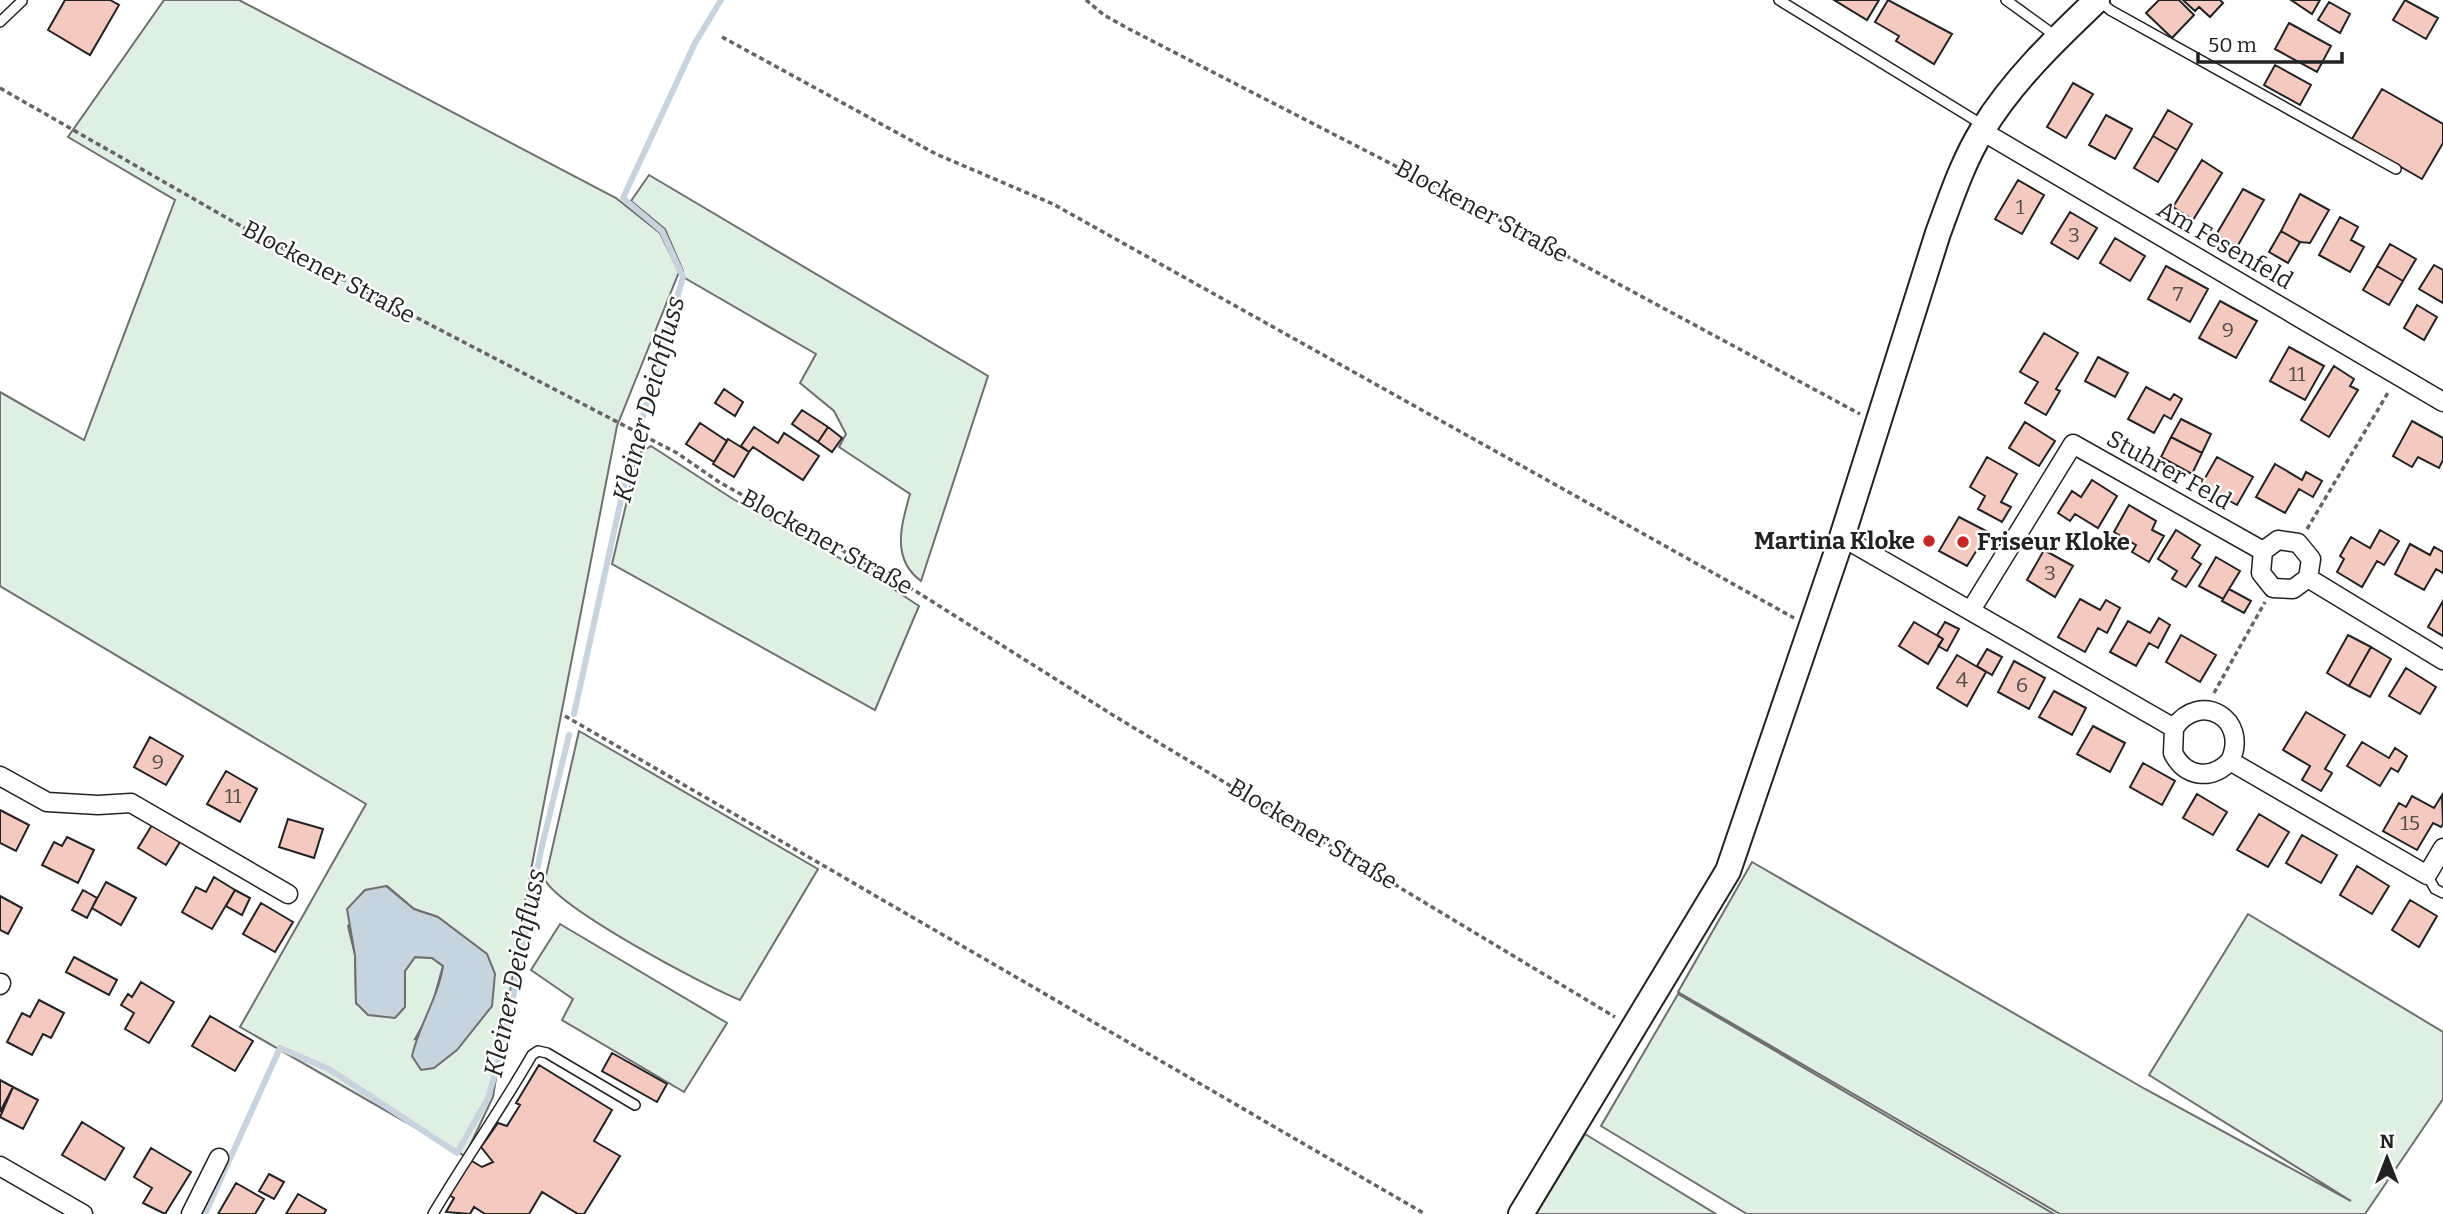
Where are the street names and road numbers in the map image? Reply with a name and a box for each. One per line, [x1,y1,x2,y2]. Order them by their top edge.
street label: Blockener Straße [1391,154,1573,268]
street label: Am Fesenfeld [2152,195,2298,295]
street label: Blockener Straße [238,215,420,329]
street label: Stuhrer Feld [2102,424,2236,516]
street label: Blockener Straße [736,483,918,601]
street label: Blockener Straße [1224,773,1402,895]

